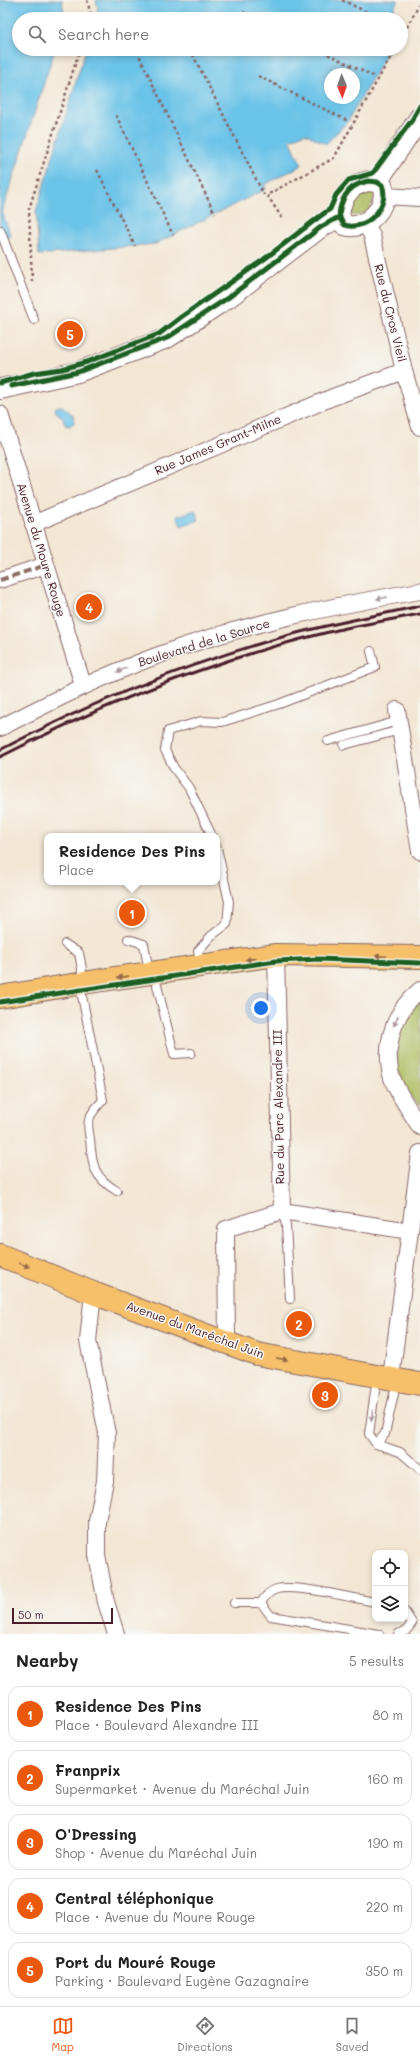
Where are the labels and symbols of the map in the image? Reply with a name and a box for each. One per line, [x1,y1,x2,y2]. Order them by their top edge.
north arrow [324,68,360,104]
street label: Rue du Cros Vieil [371,262,411,363]
pin: 5 [57,319,83,349]
street label: Rue James Grant-Milne [152,410,283,478]
street label: Avenue du Moure Rouge [14,481,70,619]
pin: 4 [76,592,102,622]
one-way arrow [375,595,388,601]
street label: Boulevard de la Source [136,614,272,670]
one-way arrow [115,667,127,673]
pin: 1 [119,898,145,928]
one-way arrow [375,952,387,959]
one-way arrow [245,956,257,962]
one-way arrow [117,974,129,980]
your location [251,998,271,1018]
one-way arrow [393,1015,400,1027]
street label: Rue du Parc Alexandre III [269,1029,287,1185]
one-way arrow [18,1262,30,1268]
street label: Avenue du Maréchal Juin [124,1297,266,1361]
pin: 2 [286,1309,312,1339]
one-way arrow [276,1356,288,1362]
pin: 3 [312,1380,338,1410]
one-way arrow [369,1409,375,1421]
scale bar [12,1606,113,1625]

